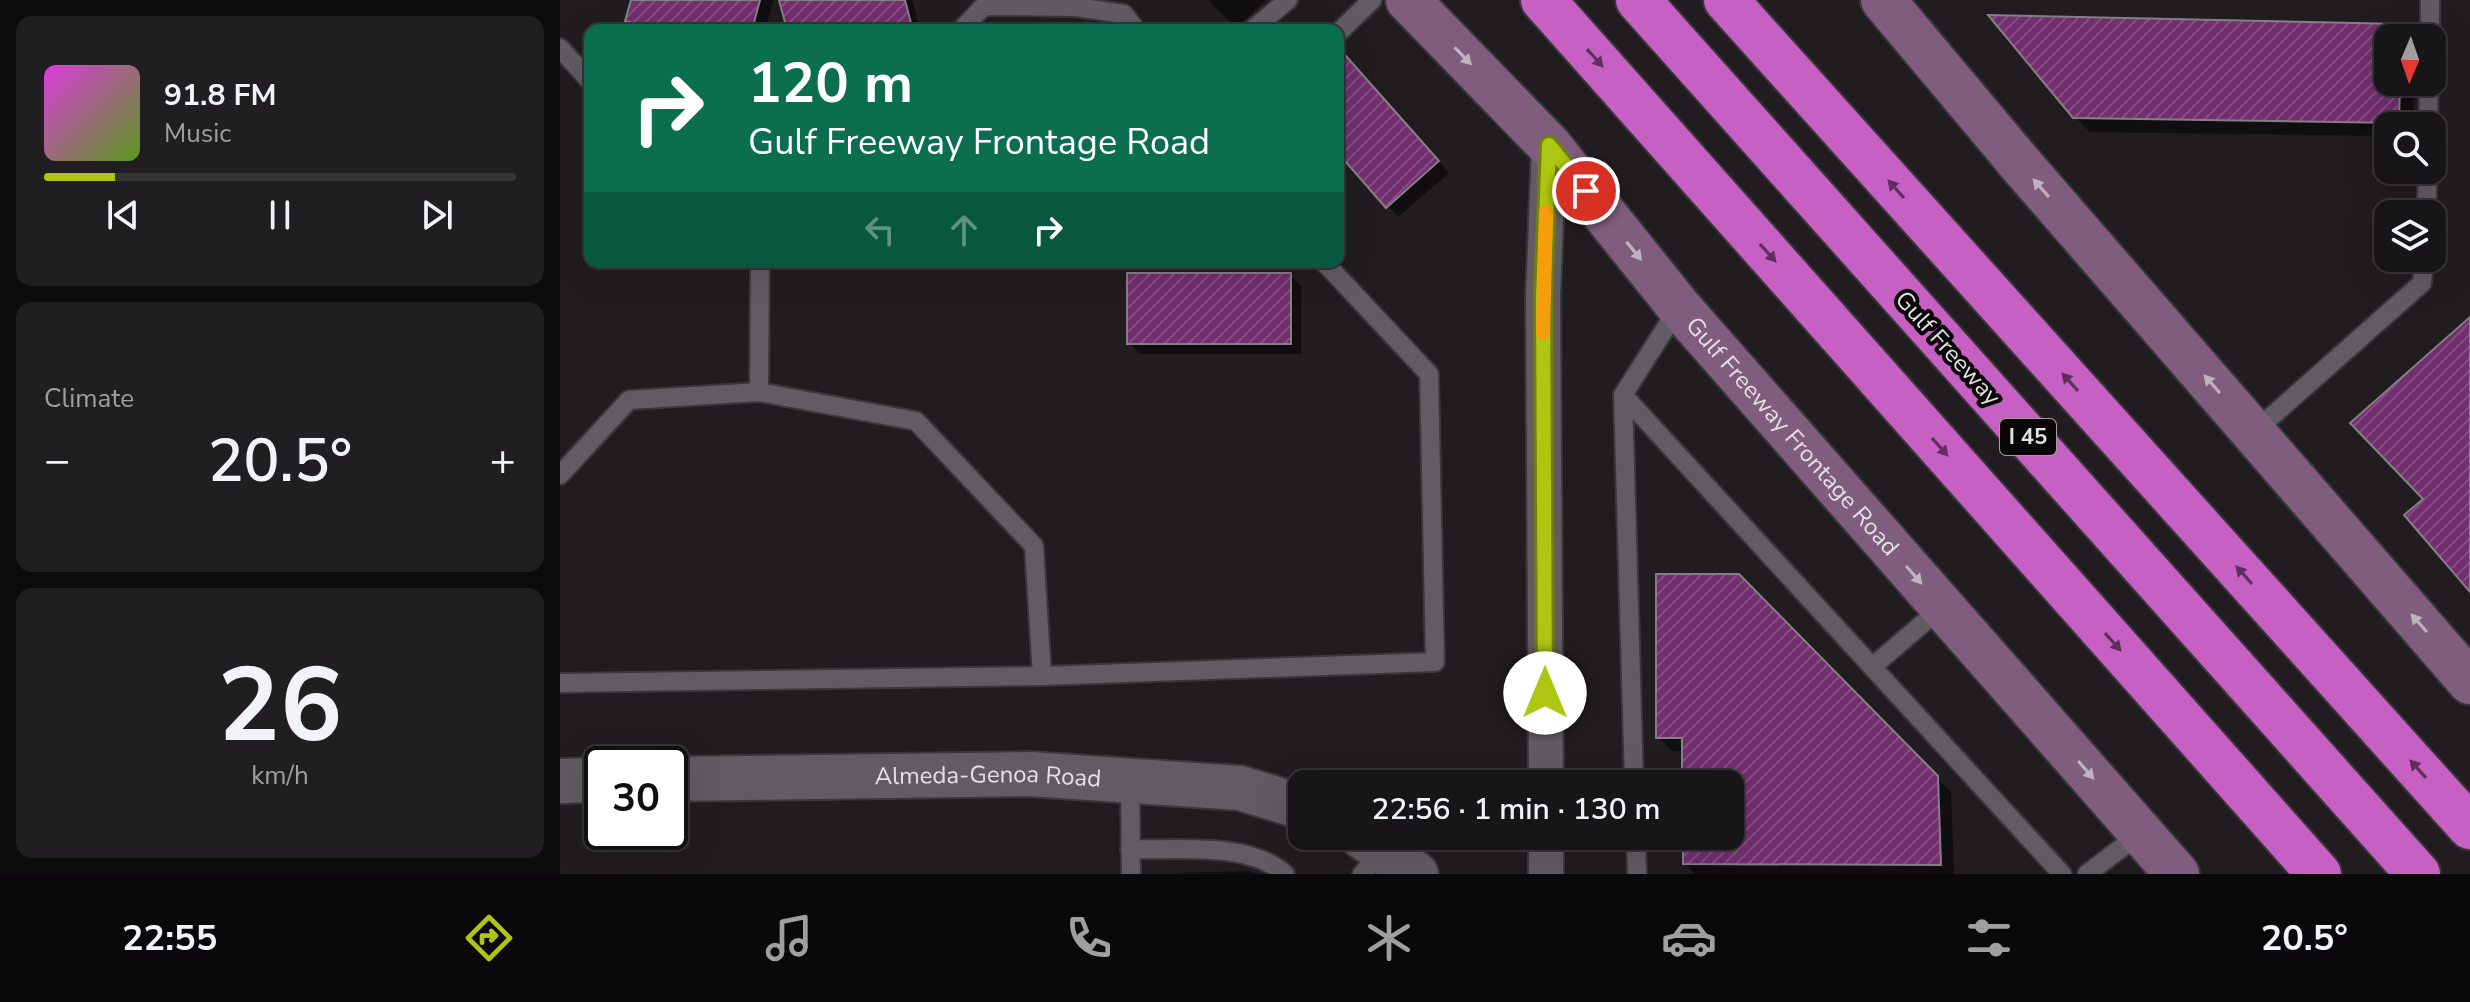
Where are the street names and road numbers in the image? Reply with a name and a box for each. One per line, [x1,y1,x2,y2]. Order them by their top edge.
street label: Gulf Freeway [1888,284,2008,413]
street label: Gulf Freeway Frontage Road [1679,310,1906,563]
road number: I 45 [2000,419,2056,455]
street label: Almeda-Genoa Road [874,758,1102,795]

